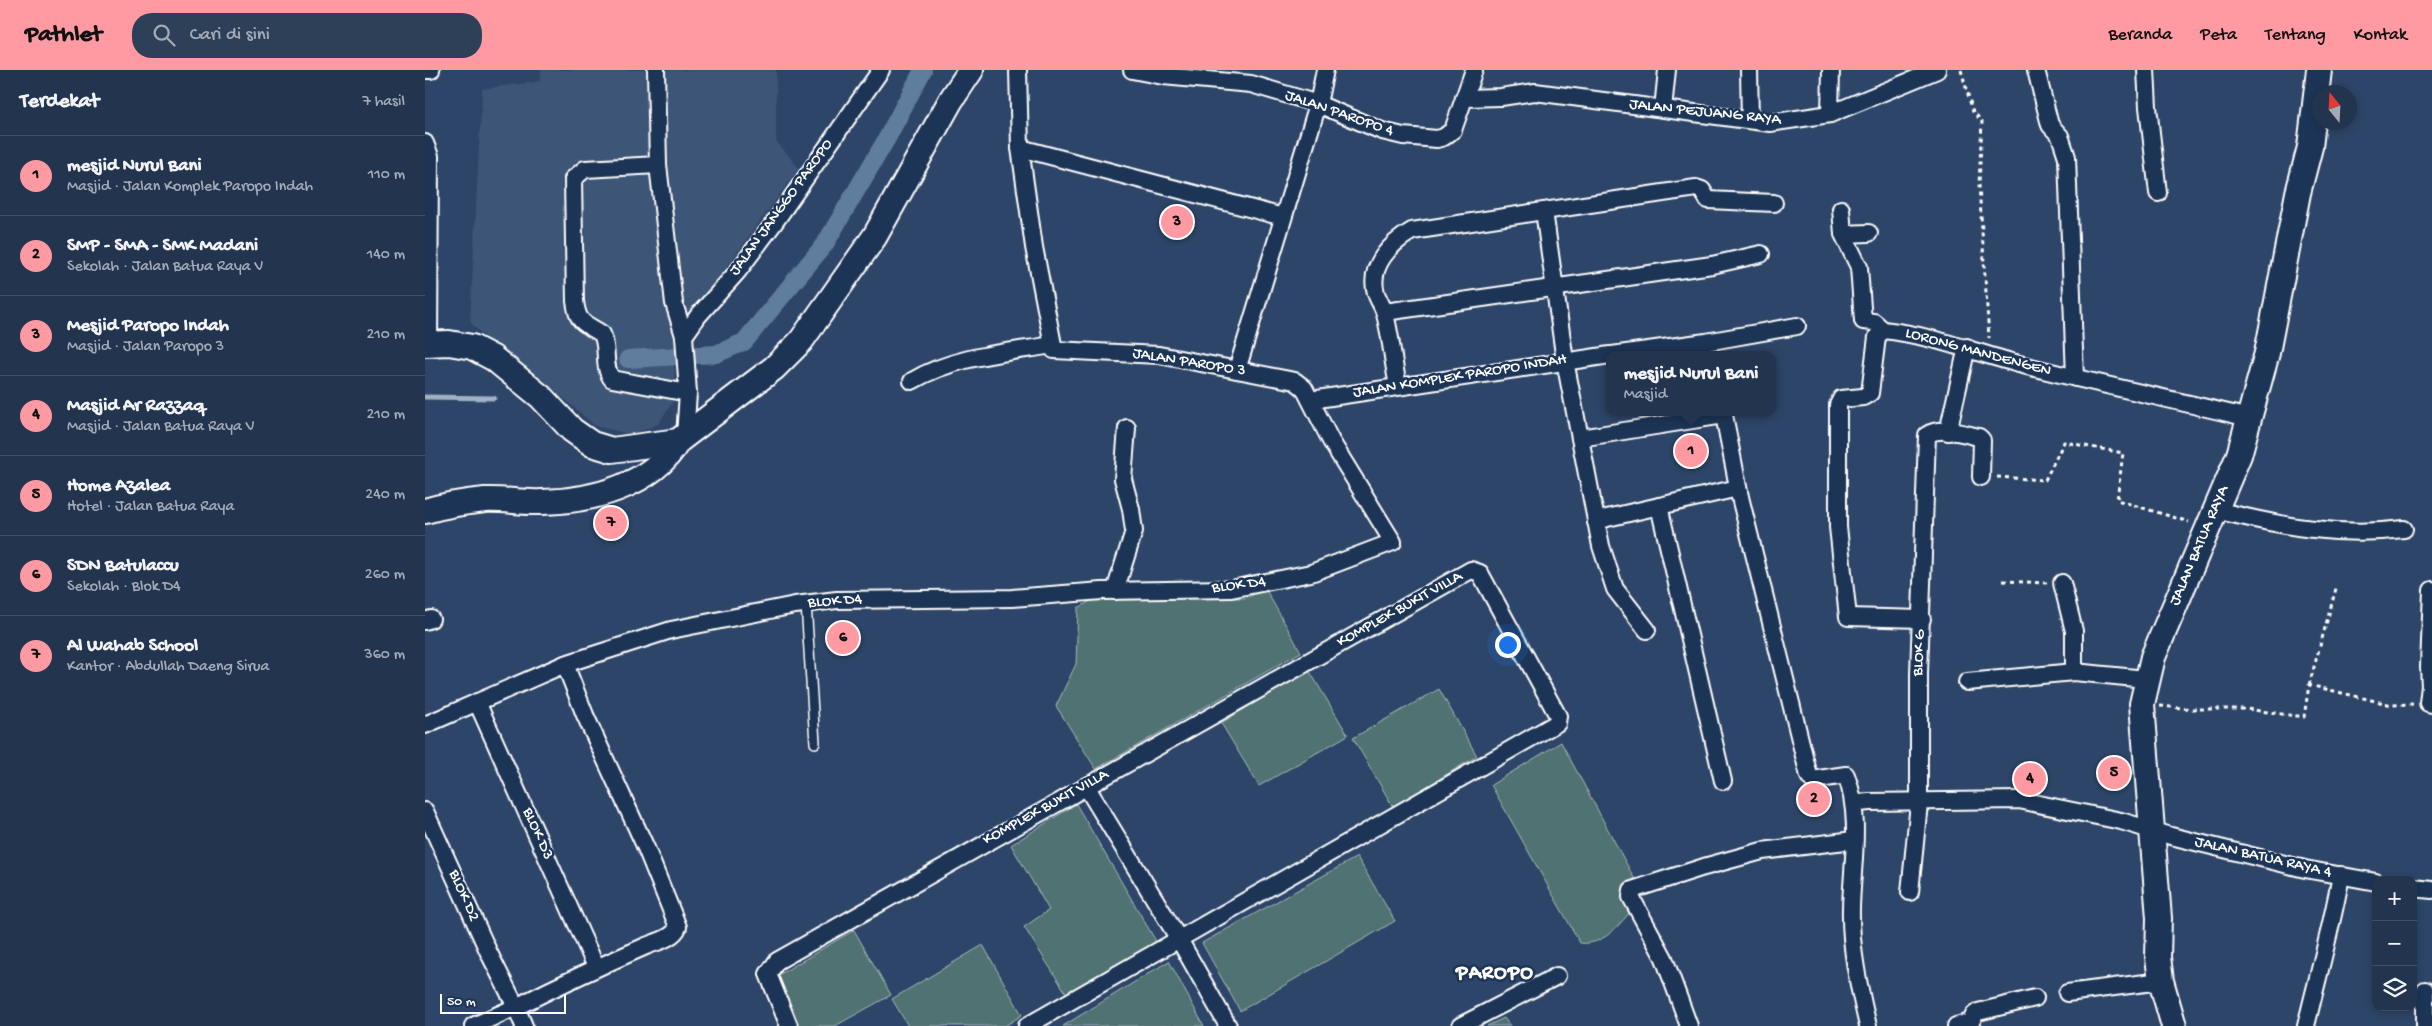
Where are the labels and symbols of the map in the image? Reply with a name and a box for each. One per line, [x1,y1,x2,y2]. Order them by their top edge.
north arrow [2312,85,2357,130]
street label: JALAN PAROPO 4 [1282,87,1396,142]
street label: JALAN PEJUANG RAYA [1628,96,1783,131]
street label: JALAN JANGGO PAROPO [726,136,838,280]
pin: 3 [1161,203,1193,241]
street label: LORONG MANDENGEN [1903,324,2053,382]
street label: JALAN PAROPO 3 [1131,345,1247,381]
street label: JALAN KOMPLEK PAROPO INDAH [1352,351,1569,403]
pin: 1 [1675,432,1707,470]
street label: JALAN BATUA RAYA [2166,482,2234,609]
pin: 7 [595,504,627,542]
street label: KOMPLEK BUKIT VILLA [1334,567,1468,652]
street label: BLOK D4 [1210,573,1268,599]
street label: BLOK D4 [806,591,863,613]
pin: 6 [827,619,859,657]
street label: BLOK G [1909,628,1931,678]
your location [1495,632,1521,658]
pin: 5 [2098,754,2130,792]
pin: 4 [2014,760,2046,798]
street label: KOMPLEK BUKIT VILLA [980,765,1114,850]
pin: 2 [1798,780,1830,818]
street label: BLOK D3 [517,804,557,863]
street label: JALAN BATUA RAYA 4 [2193,833,2334,883]
street label: BLOK D2 [443,866,483,925]
district label: PAROPO [1455,962,1534,987]
scale bar [440,991,566,1014]

